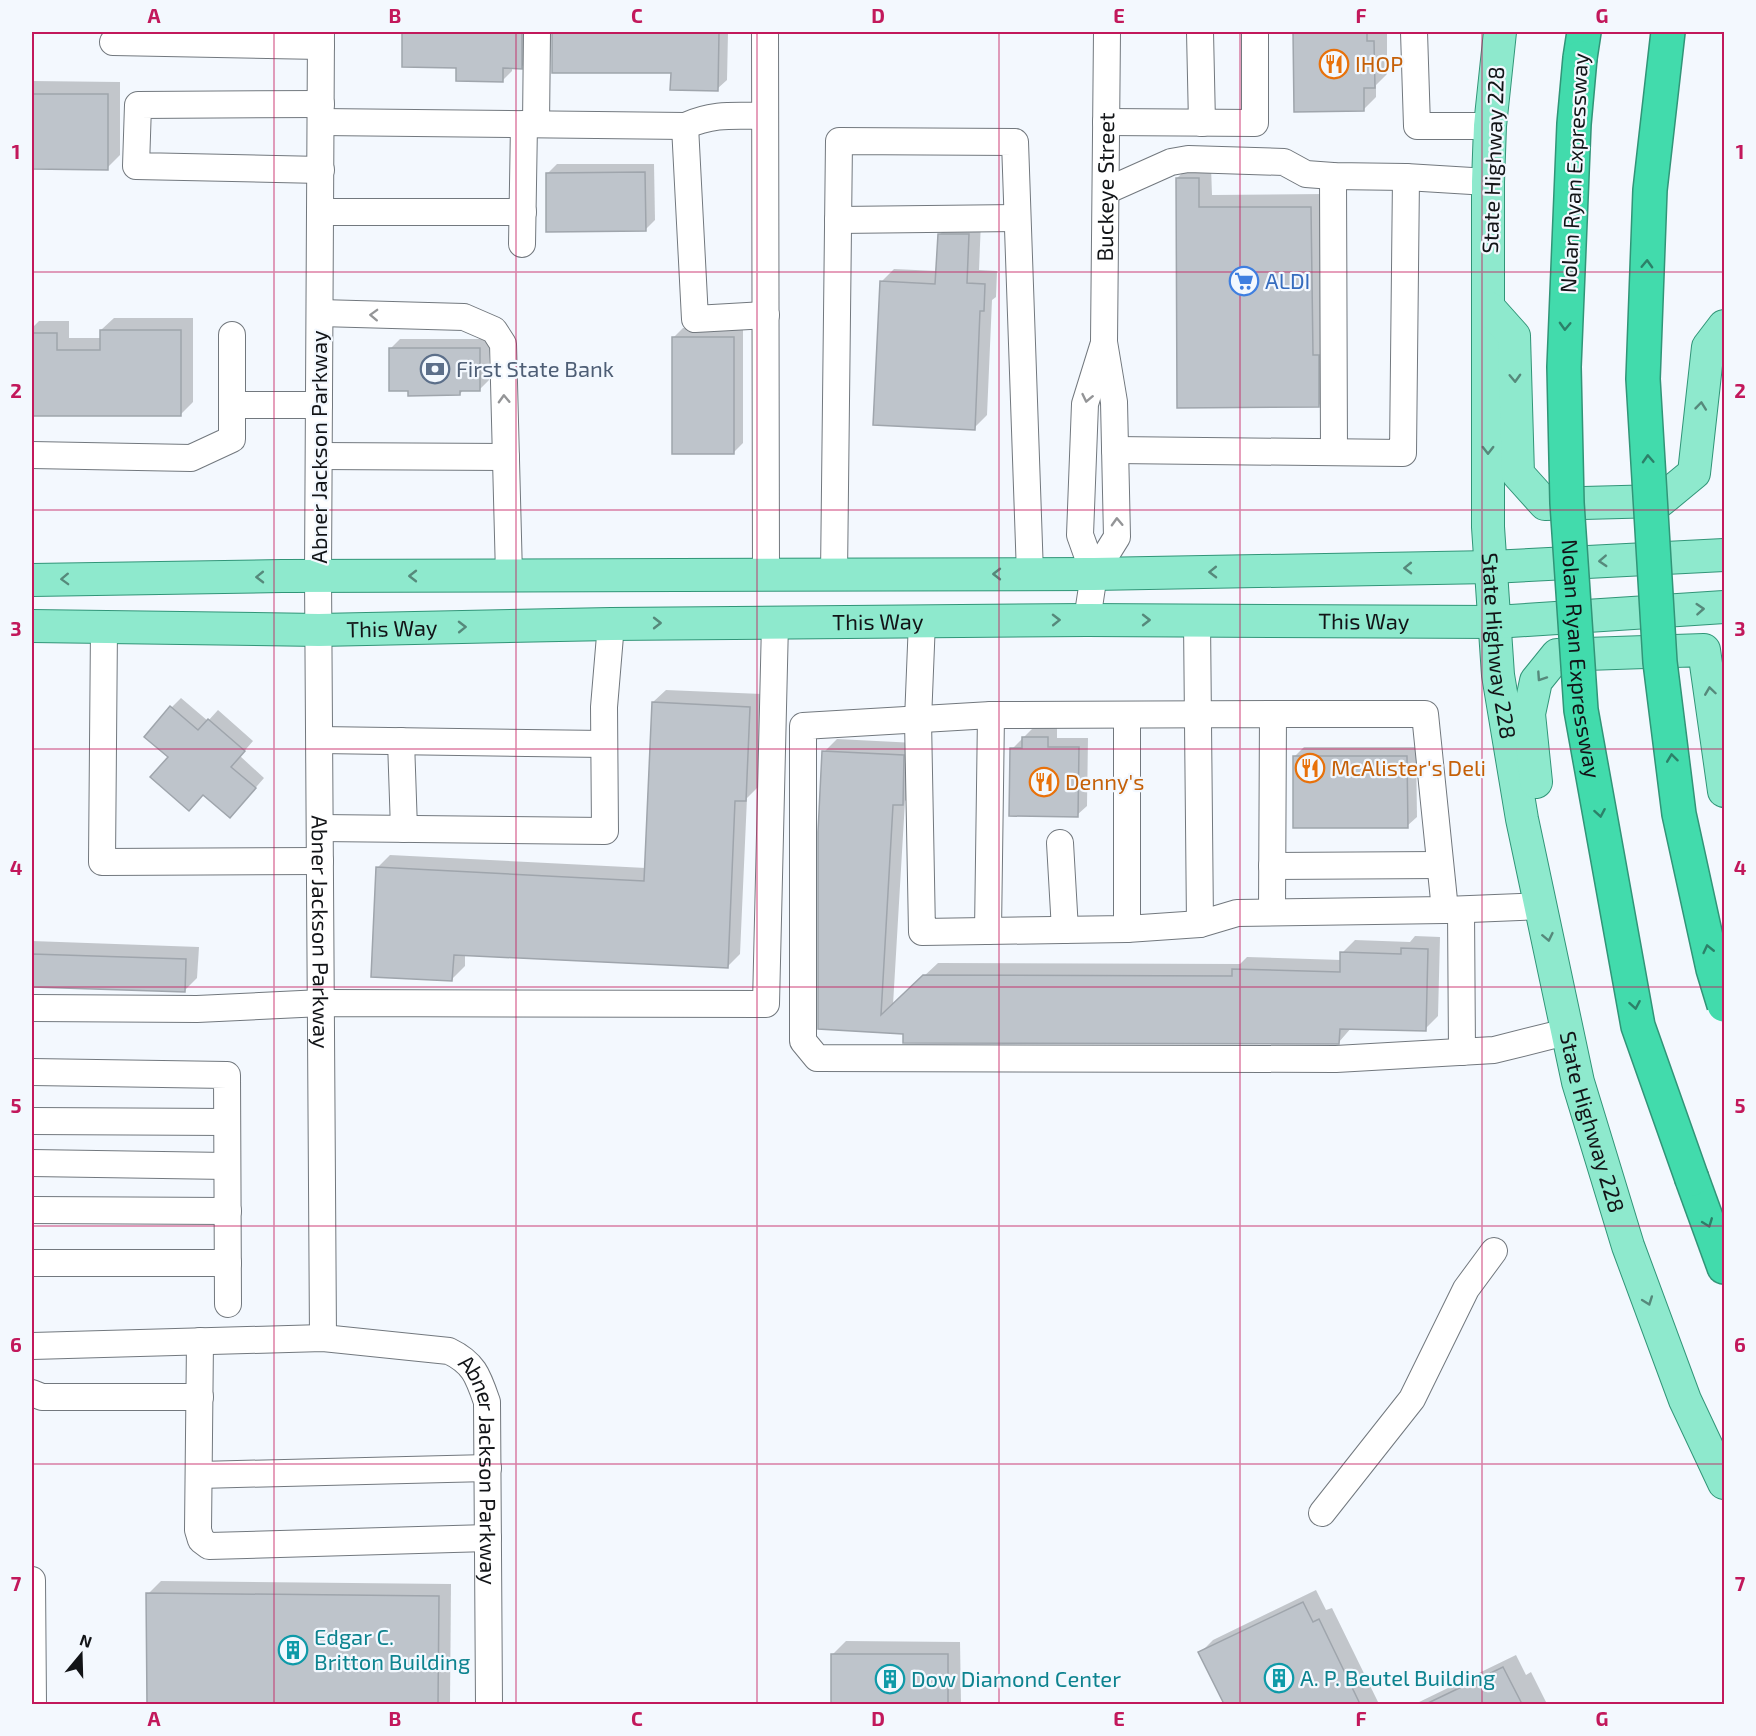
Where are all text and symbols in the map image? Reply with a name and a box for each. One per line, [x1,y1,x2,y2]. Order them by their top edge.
text: A [147,3,161,27]
text: B [389,3,401,27]
text: C [631,3,643,27]
text: D [871,3,885,27]
text: E [1113,3,1125,27]
text: F [1355,3,1367,27]
text: G [1596,3,1608,27]
restaurant icon: IHOP [1318,48,1350,80]
place label: IHOP [1355,50,1403,76]
street label: Nolan Ryan Expressway [1554,52,1592,294]
street label: State Highway 228 [1476,66,1508,254]
street label: Buckeye Street [1091,112,1118,262]
text: 1 [12,139,20,163]
text: 1 [1736,139,1744,163]
one-way arrow [1641,259,1654,268]
supermarket icon: ALDI [1228,265,1260,297]
place label: ALDI [1265,267,1310,293]
one-way arrow [369,308,378,321]
one-way arrow [1559,322,1572,331]
street label: Abner Jackson Parkway [305,330,331,564]
bank icon: First State Bank [419,353,451,385]
place label: First State Bank [456,355,614,381]
one-way arrow [1509,373,1522,382]
text: 2 [10,378,22,402]
text: 2 [1734,378,1746,402]
one-way arrow [1082,393,1095,403]
one-way arrow [498,394,511,403]
one-way arrow [1694,402,1707,411]
one-way arrow [1482,446,1494,455]
one-way arrow [1641,454,1654,463]
one-way arrow [1111,518,1123,527]
street label: Nolan Ryan Expressway [1557,538,1607,781]
street label: State Highway 228 [1478,552,1522,741]
one-way arrow [1599,554,1608,567]
one-way arrow [1404,562,1413,575]
one-way arrow [1209,566,1218,578]
one-way arrow [993,568,1002,580]
one-way arrow [255,570,264,583]
one-way arrow [409,570,418,582]
one-way arrow [60,572,69,585]
one-way arrow [1695,602,1704,615]
street label: This Way [832,607,924,634]
street label: This Way [1318,607,1410,634]
street label: This Way [346,614,438,641]
one-way arrow [1052,614,1061,626]
one-way arrow [1141,614,1150,626]
text: 3 [10,616,22,640]
text: 3 [1734,616,1746,640]
one-way arrow [652,617,661,629]
one-way arrow [457,621,466,633]
one-way arrow [1537,670,1548,681]
one-way arrow [1705,687,1717,696]
restaurant icon: McAlister's Deli [1294,752,1326,784]
one-way arrow [1666,753,1678,762]
place label: McAlister's Deli [1331,754,1486,780]
restaurant icon: Denny's [1028,766,1060,798]
place label: Denny's [1065,768,1144,794]
one-way arrow [1593,808,1606,818]
street label: Abner Jackson Parkway [308,815,335,1049]
text: 4 [10,855,23,879]
text: 4 [1734,855,1747,879]
one-way arrow [1541,932,1554,942]
one-way arrow [1703,944,1716,954]
one-way arrow [1628,1000,1640,1010]
street label: State Highway 228 [1556,1029,1631,1215]
text: 5 [10,1093,22,1117]
text: 5 [1734,1093,1746,1117]
one-way arrow [1701,1217,1713,1228]
one-way arrow [1641,1295,1654,1306]
text: 6 [10,1332,22,1356]
text: 6 [1734,1332,1746,1356]
street label: Abner Jackson Parkway [454,1349,502,1585]
text: 7 [11,1571,22,1595]
text: 7 [1735,1571,1746,1595]
place label: Edgar C. Britton Building [314,1623,470,1674]
north arrow [51,1625,111,1685]
text: N [77,1629,95,1651]
building icon: Edgar C. Britton Building [277,1634,309,1666]
building icon: A. P. Beutel Building [1263,1662,1295,1694]
building icon: Dow Diamond Center [874,1663,906,1695]
place label: A. P. Beutel Building [1300,1664,1495,1690]
place label: Dow Diamond Center [911,1665,1121,1691]
text: A [147,1706,161,1730]
text: B [389,1706,401,1730]
text: C [631,1706,643,1730]
text: D [871,1706,885,1730]
text: E [1113,1706,1125,1730]
text: F [1355,1706,1367,1730]
text: G [1596,1706,1608,1730]

